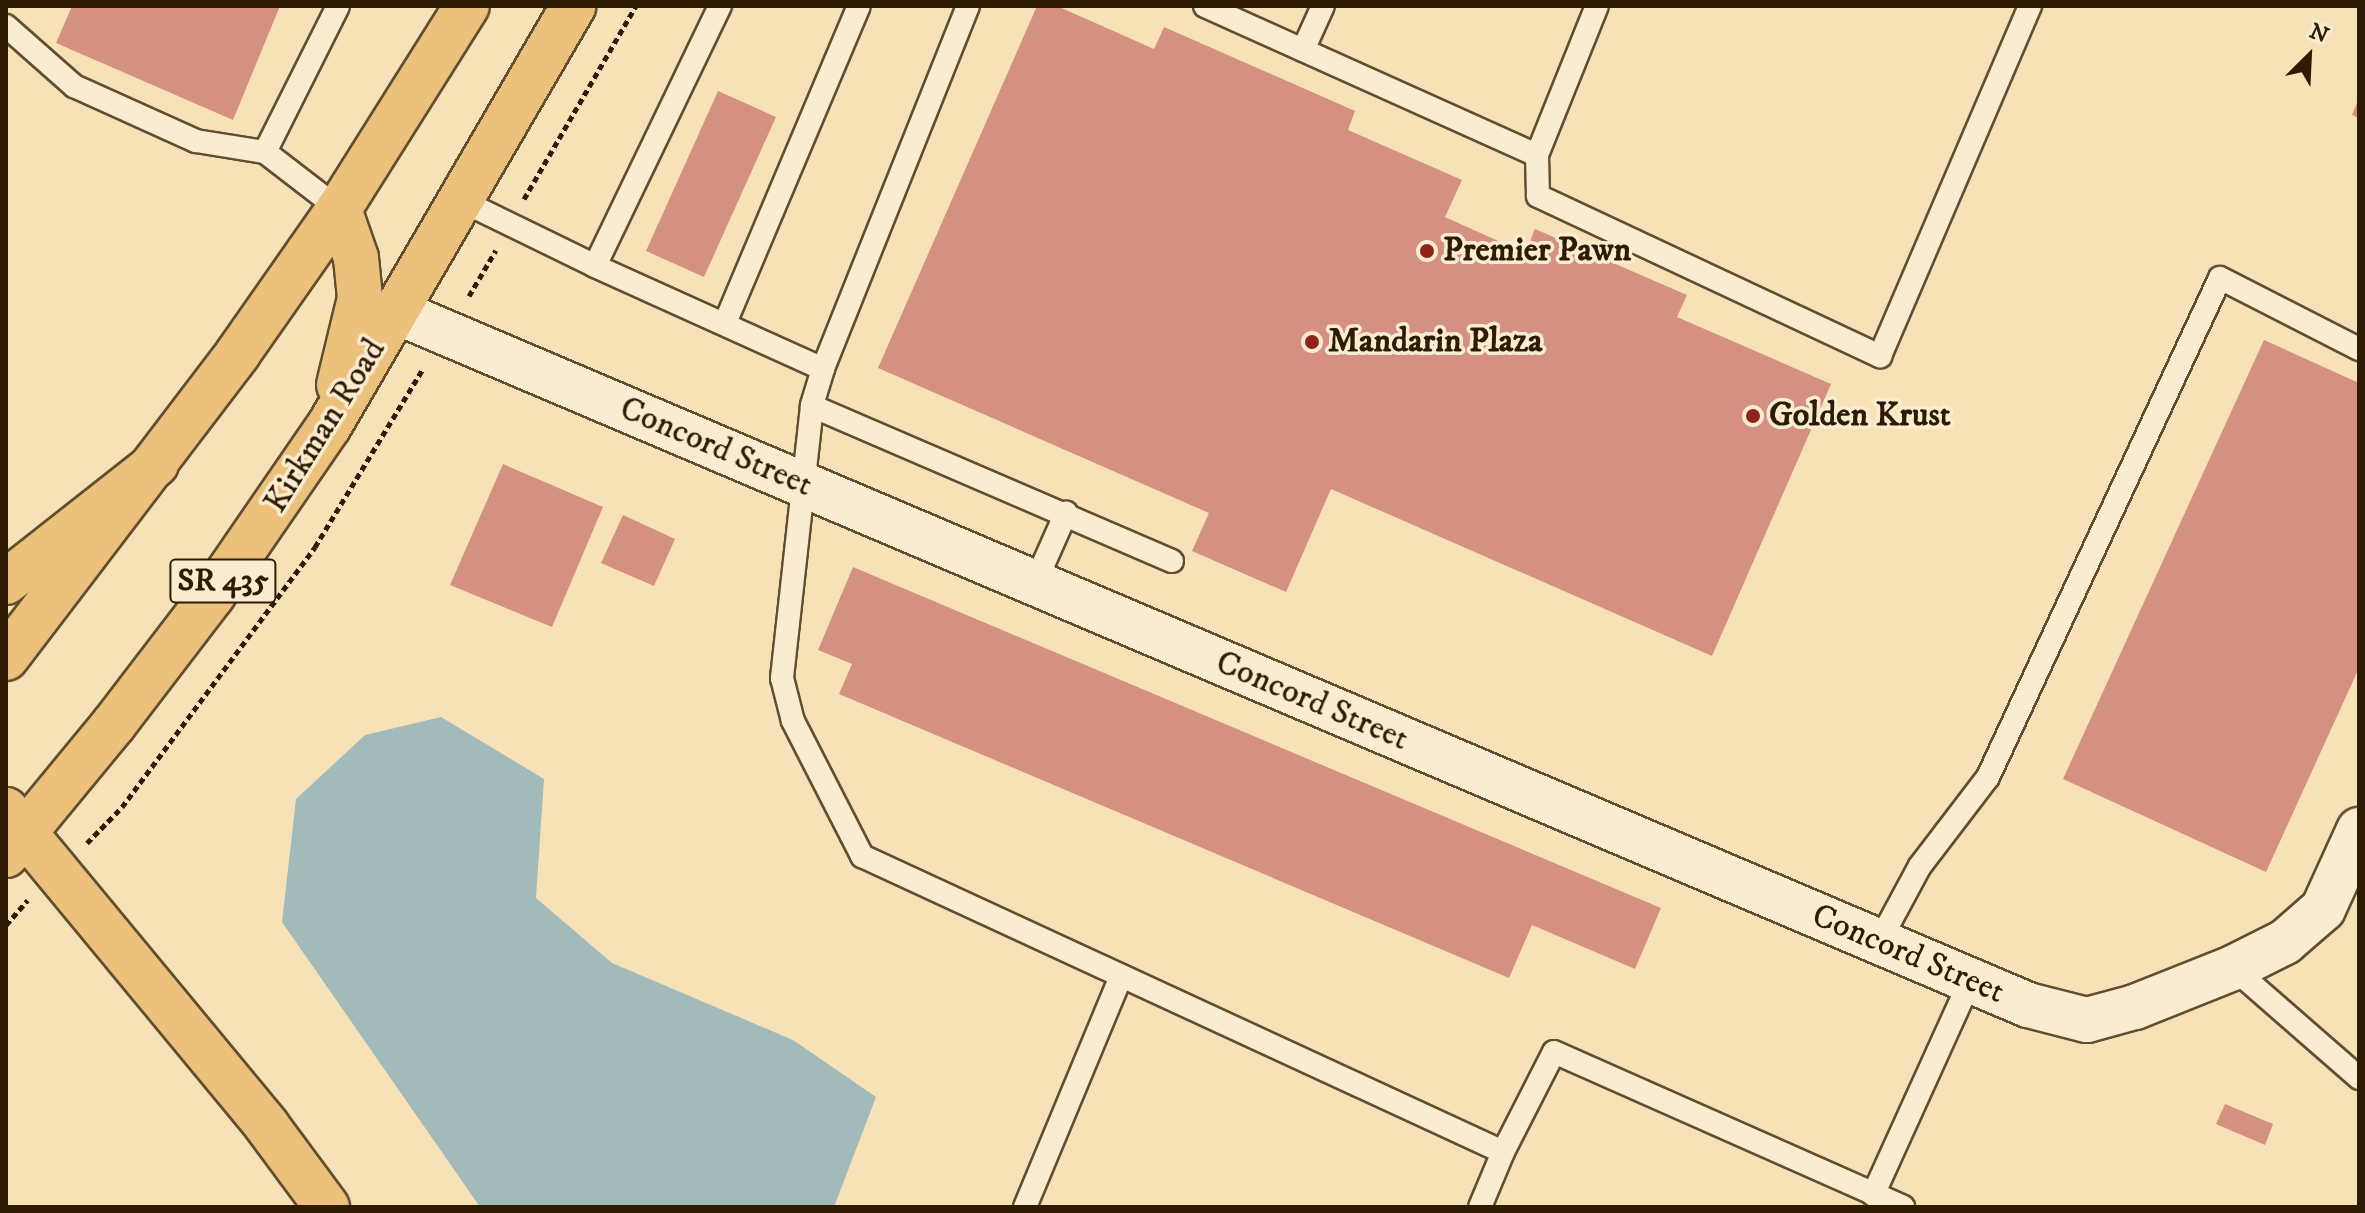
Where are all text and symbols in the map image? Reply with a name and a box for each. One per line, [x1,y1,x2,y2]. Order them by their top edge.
north arrow [2269,16,2349,96]
text: N [2305,18,2333,50]
place label: Premier Pawn [1443,231,1631,271]
marker: Premier Pawn [1418,242,1436,260]
place label: Mandarin Plaza [1328,322,1542,362]
street label: Kirkman Road [255,331,395,521]
marker: Mandarin Plaza [1303,333,1321,351]
street label: Concord Street [614,388,818,506]
place label: Golden Krust [1769,396,1951,436]
marker: Golden Krust [1744,407,1762,425]
road number: SR 435 [169,553,277,609]
street label: Concord Street [1210,642,1414,760]
street label: Concord Street [1806,895,2010,1013]

